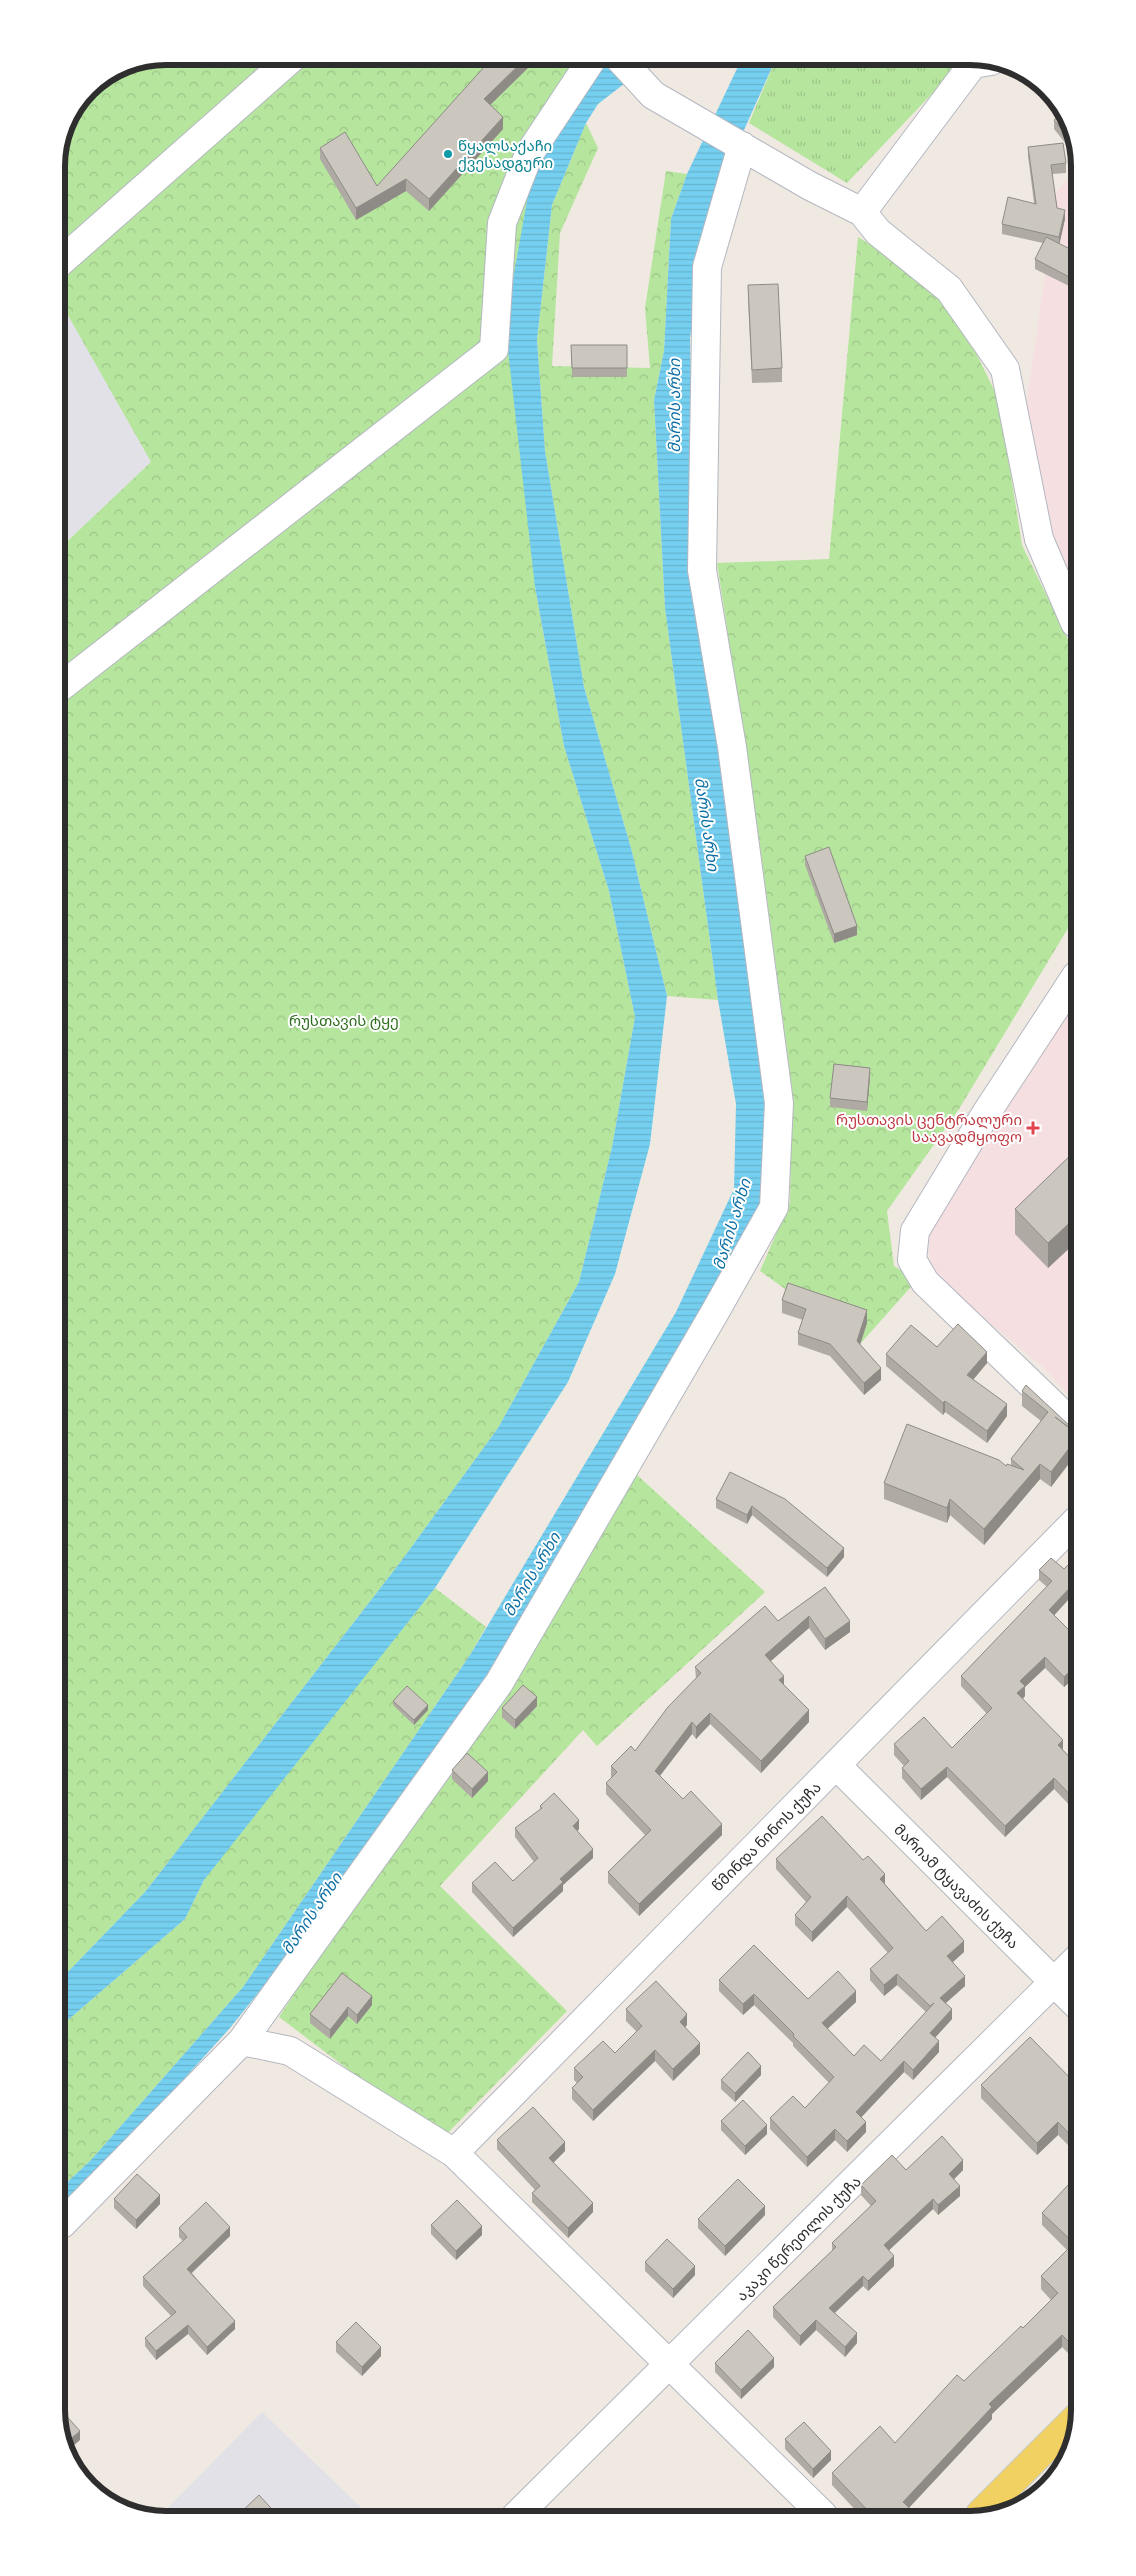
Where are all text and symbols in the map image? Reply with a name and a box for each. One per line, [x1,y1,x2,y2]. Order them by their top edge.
place label: წყალსაქაჩი ქვესადგური [458,136,553,172]
marker: წყალსაქაჩი ქვესადგური [442,148,454,160]
water label: მარის არხი [664,358,683,453]
water label: მარის არხი [692,776,724,873]
park label: რუსთავის ტყე [289,1011,399,1030]
place label: რუსთავის ცენტრალური საავადმყოფო [836,1110,1022,1146]
marker: რუსთავის ცენტრალური საავადმყოფო [1026,1121,1040,1135]
water label: მარის არხი [708,1175,754,1272]
water label: მარის არხი [499,1528,564,1619]
street label: წმინდა ნინოს ქუჩა [708,1778,825,1895]
street label: მარიამ ტყავაძის ქუჩა [890,1820,1023,1953]
water label: მარის არხი [277,1868,346,1957]
street label: აკაკი წერეთლის ქუჩა [732,2172,865,2305]

